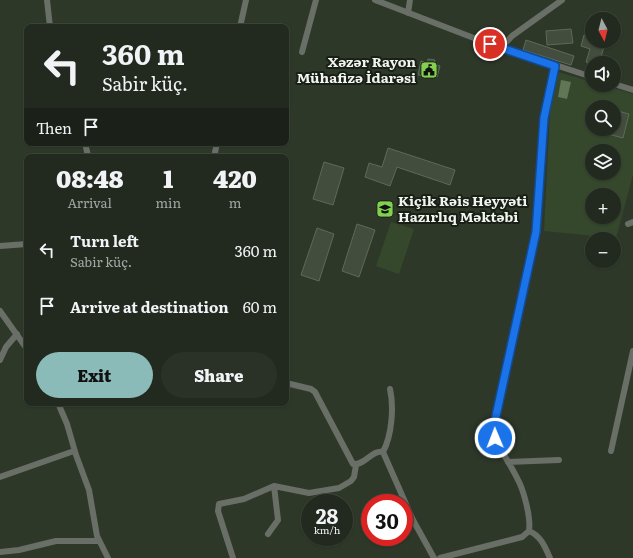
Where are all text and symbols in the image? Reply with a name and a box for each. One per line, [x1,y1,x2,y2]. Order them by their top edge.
north arrow [585,12,621,48]
map controls [585,12,621,268]
pin [473,27,507,61]
text: 360 m [102,32,185,74]
icon: arrive [479,33,501,55]
icon: left [36,40,88,92]
place label: Xəzər Rayon Mühafizə İdarəsi [297,51,416,87]
button: sound [585,56,621,92]
public building icon: Xəzər Rayon Mühafizə İdarəsi [419,60,439,80]
text: Sabir küç. [102,70,188,97]
button: search [585,100,621,136]
text: Then [36,116,72,139]
icon: arrive [80,116,102,138]
button: layers [585,144,621,180]
text: 08:48 [56,160,123,195]
text: 1 [163,160,173,195]
text: 420 [213,160,257,195]
button: + [585,188,621,224]
place label: Kiçik Rəis Heyyəti Hazırlıq Məktəbi [398,190,527,226]
text: Arrival [68,193,112,212]
text: min [155,193,181,212]
text: m [229,193,241,212]
school or university icon: Kiçik Rəis Heyyəti Hazırlıq Məktəbi [375,199,395,219]
text: Turn left [70,229,139,252]
button: − [585,232,621,268]
icon: left [36,239,58,261]
text: 360 m [235,239,277,262]
text: Sabir küç. [70,252,132,271]
icon: arrive [36,295,58,317]
text: Arrive at destination [70,295,229,318]
text: 60 m [243,295,277,318]
button: Exit [36,352,153,398]
button: Share [161,352,277,398]
position arrow [474,417,516,459]
speed limit sign: 30 [361,494,413,546]
text: 28 [316,500,338,530]
text: km/h [314,522,340,537]

